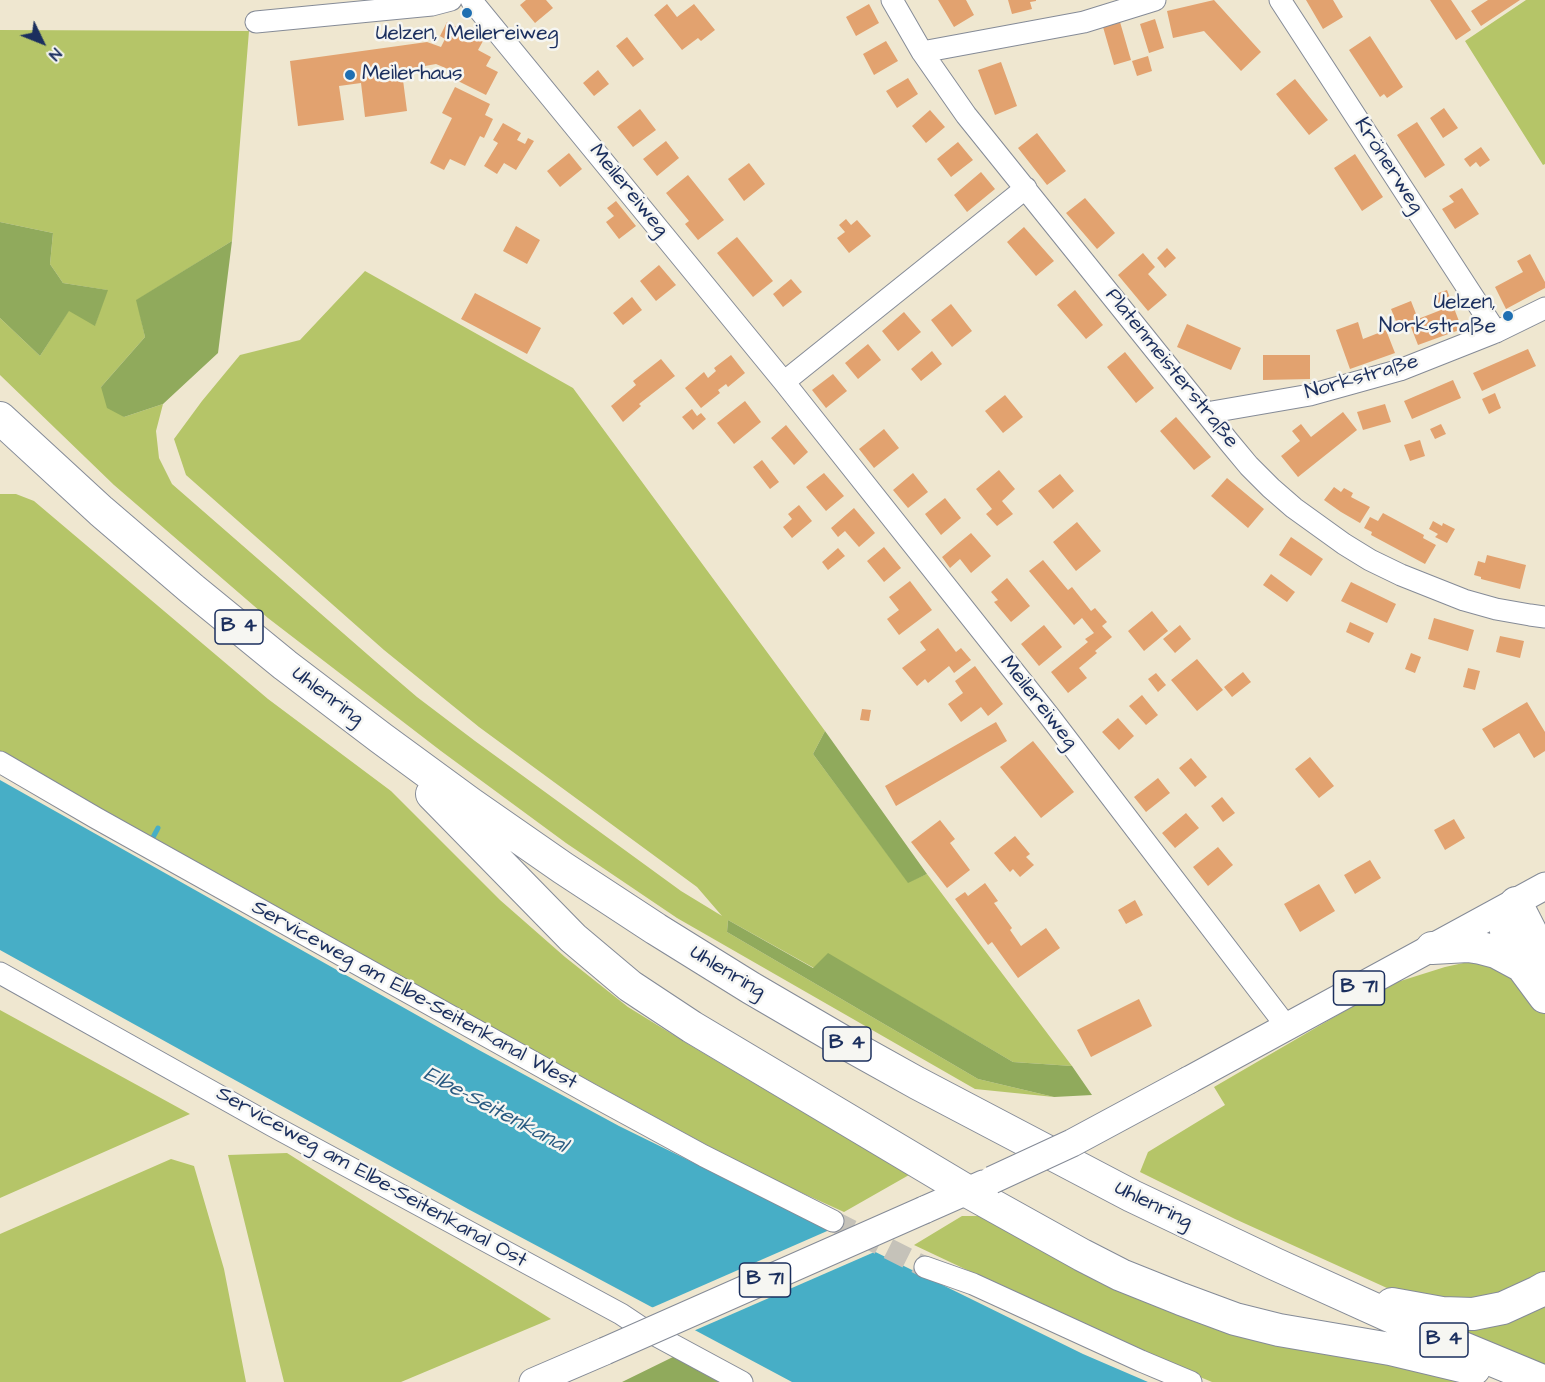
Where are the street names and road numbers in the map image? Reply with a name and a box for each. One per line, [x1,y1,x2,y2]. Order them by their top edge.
street label: Krönerweg [1348,114,1428,218]
street label: Meilereiweg [583,140,673,242]
street label: Platenmeisterstraße [1099,284,1243,454]
street label: Norkstraße [1302,350,1422,406]
road number: B 4 [215,610,263,644]
street label: Meilereiweg [994,651,1082,755]
street label: Uhlenring [286,662,368,732]
street label: Serviceweg am Elbe-Seitenkanal West [247,896,581,1096]
street label: Uhlenring [685,941,769,1005]
road number: B 71 [1334,971,1384,1005]
road number: B 4 [823,1027,871,1061]
street label: Serviceweg am Elbe-Seitenkanal Ost [211,1082,531,1274]
street label: Uhlenring [1110,1176,1196,1236]
road number: B 71 [740,1263,790,1297]
road number: B 4 [1420,1323,1468,1357]

